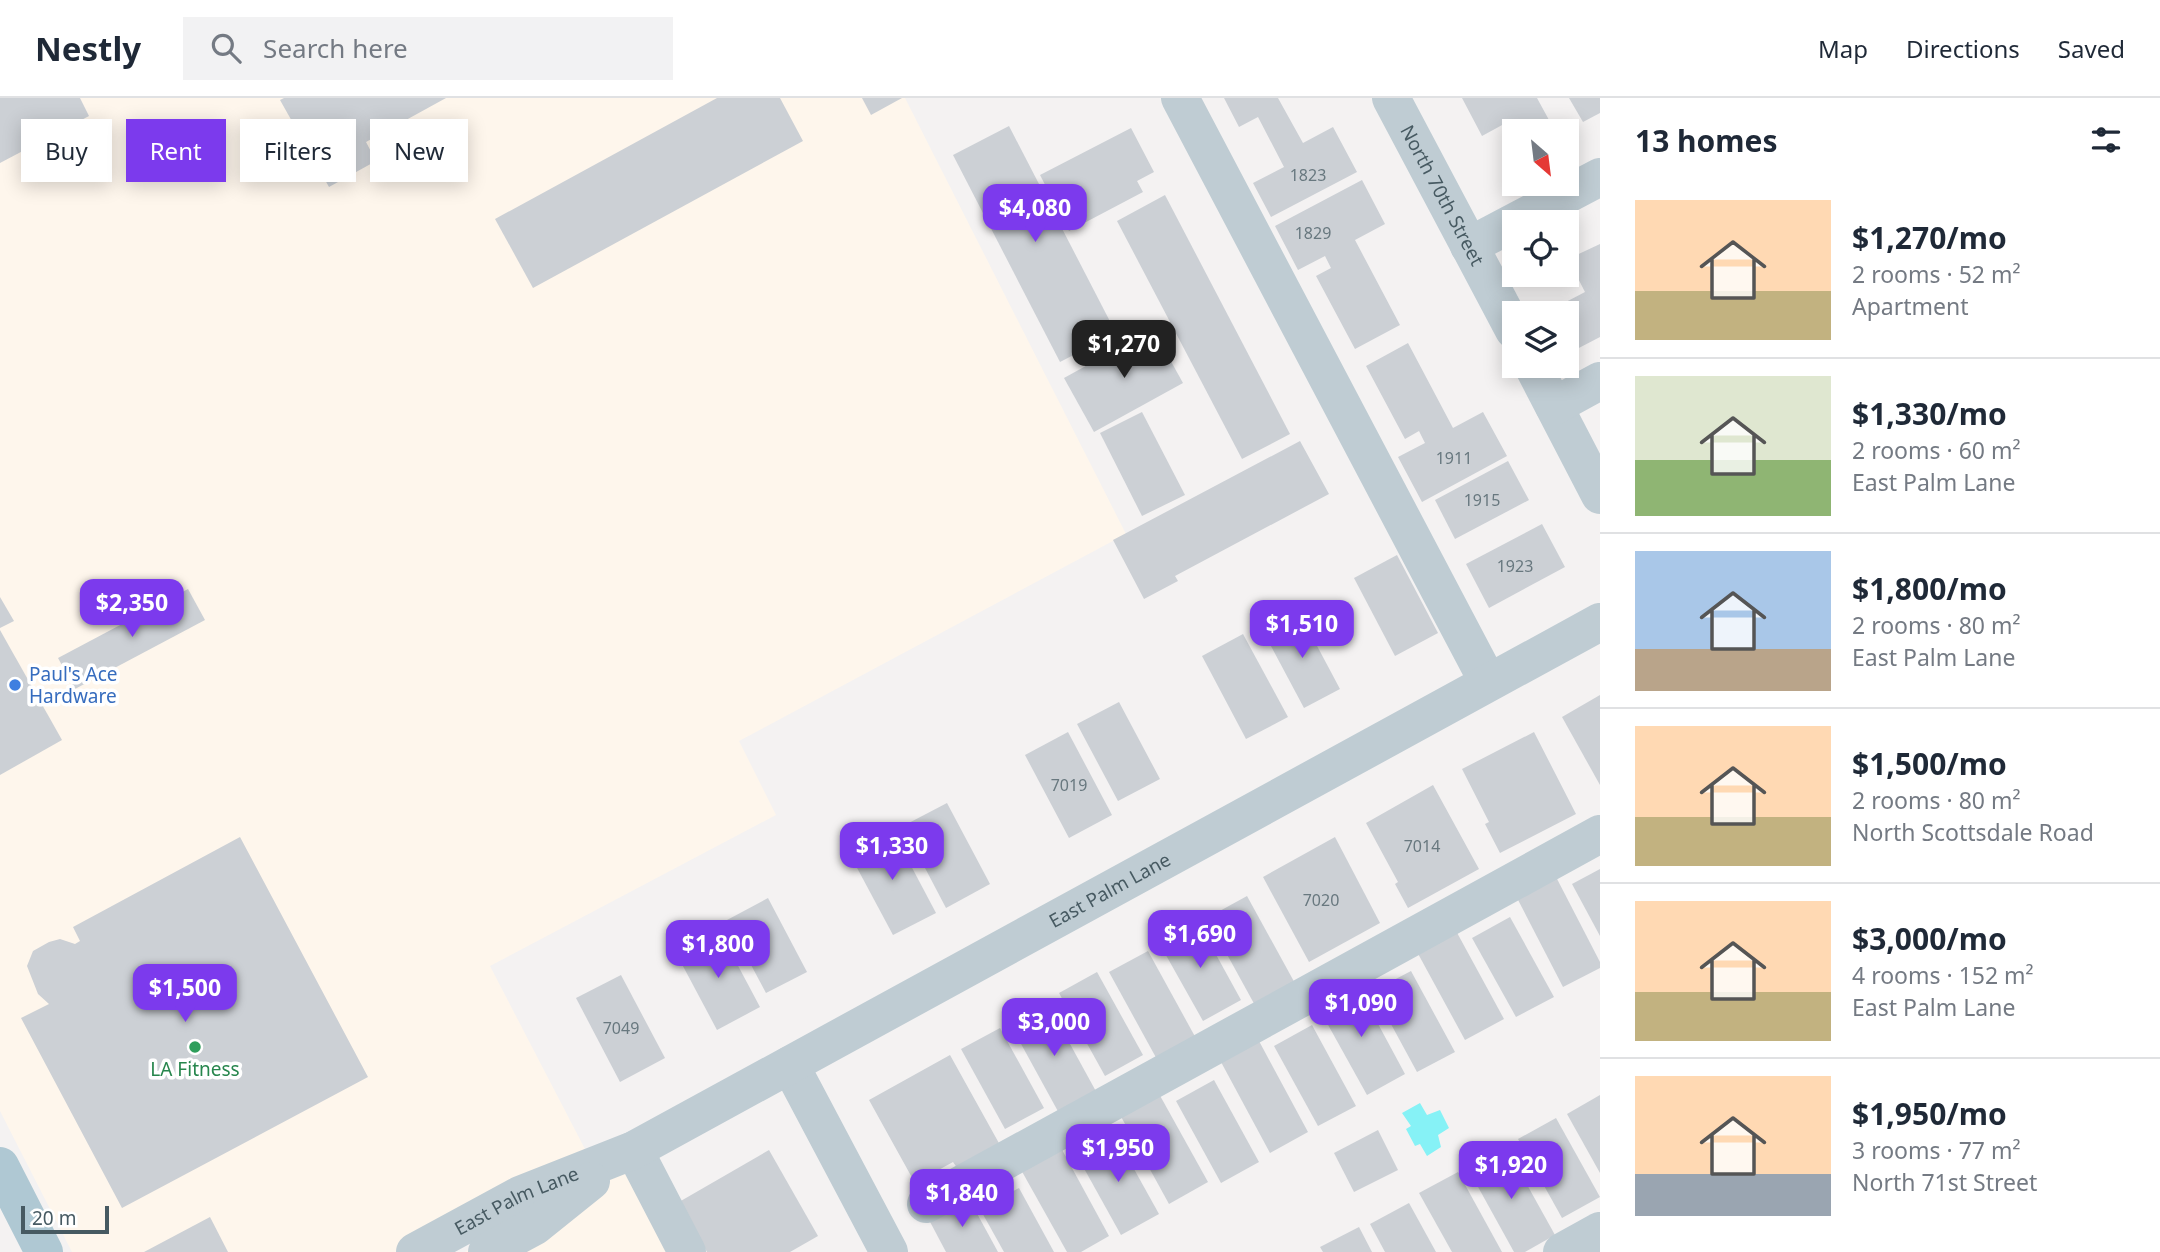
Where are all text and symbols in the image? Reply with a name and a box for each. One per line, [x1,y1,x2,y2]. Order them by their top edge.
search box [183,17,673,80]
text: Nestly [35,26,141,71]
icon: search [207,29,245,67]
text: Search here [263,30,408,66]
text: Map [1818,32,1868,65]
text: Directions [1906,32,2020,65]
text: Saved [2058,32,2125,65]
chip: Buy [21,119,112,182]
chip: Rent [126,119,226,182]
chip: Filters [240,119,356,182]
chip: New [370,119,468,182]
north arrow [1502,119,1578,196]
map controls [1502,119,1579,378]
street label: North 70th Street [1395,120,1491,270]
text: 13 homes [1635,120,1778,161]
icon: filters [2087,121,2125,159]
house number: 1823 [1290,164,1326,186]
pin: $4,080 [978,184,1092,244]
text: $4,080 [999,191,1071,223]
button: locate [1502,210,1579,287]
text: $1,270/mo [1852,217,2007,258]
house number: 1829 [1295,222,1331,244]
icon: home [1691,228,1775,312]
text: 2 rooms · 52 m² [1852,258,2021,290]
text: Apartment [1852,290,1969,322]
button: layers [1502,301,1579,378]
pin: $1,270 [1067,320,1181,380]
text: $1,270 [1088,327,1160,359]
text: $1,330/mo [1852,393,2007,434]
icon: home [1691,404,1775,488]
text: 2 rooms · 60 m² [1852,434,2021,466]
house number: 1911 [1436,447,1472,469]
text: East Palm Lane [1852,466,2015,498]
house number: 1915 [1464,489,1500,511]
house number: 1923 [1497,555,1533,577]
text: $1,800/mo [1852,568,2007,609]
icon: home [1691,579,1775,663]
pin: $2,350 [75,580,189,639]
text: $2,350 [96,586,168,618]
pin: $1,510 [1245,601,1359,660]
text: $1,510 [1266,607,1338,639]
text: 2 rooms · 80 m² [1852,609,2021,641]
text: East Palm Lane [1852,641,2015,673]
place label: Paul's Ace Hardware [29,661,118,709]
marker: Paul's Ace Hardware [7,677,23,693]
text: $1,500/mo [1852,743,2007,784]
icon: home [1691,754,1775,838]
house number: 7019 [1051,774,1087,796]
text: 2 rooms · 80 m² [1852,784,2021,816]
text: North Scottsdale Road [1852,816,2094,848]
pin: $1,330 [835,822,949,882]
text: $1,330 [856,829,928,861]
house number: 7014 [1404,835,1440,857]
street label: East Palm Lane [1044,846,1175,934]
house number: 7020 [1303,889,1339,911]
pin: $1,690 [1143,910,1257,970]
text: $1,690 [1164,917,1236,949]
text: $3,000/mo [1852,918,2007,959]
pin: $1,800 [661,920,775,980]
text: $1,800 [682,927,754,959]
icon: home [1691,929,1775,1013]
text: 4 rooms · 152 m² [1852,959,2034,991]
pin: $1,500 [128,964,242,1024]
text: $1,500 [149,971,221,1003]
pin: $1,090 [1304,979,1418,1039]
text: $1,090 [1325,986,1397,1018]
text: East Palm Lane [1852,991,2015,1023]
pin: $3,000 [997,998,1111,1058]
text: $3,000 [1018,1005,1090,1037]
house number: 7049 [603,1017,639,1039]
marker: LA Fitness [187,1039,203,1055]
place label: LA Fitness [150,1056,240,1082]
text: $1,950/mo [1852,1093,2007,1134]
icon: home [1691,1104,1775,1188]
pin: $1,950 [1061,1124,1175,1184]
text: $1,950 [1082,1131,1154,1163]
text: 3 rooms · 77 m² [1852,1134,2021,1166]
pin: $1,920 [1454,1142,1568,1201]
text: $1,920 [1475,1148,1547,1180]
street label: East Palm Lane [450,1160,583,1241]
text: North 71st Street [1852,1166,2037,1198]
pin: $1,840 [905,1170,1019,1229]
text: $1,840 [926,1176,998,1208]
scale bar [21,1203,108,1235]
text: 20 m [32,1205,76,1231]

